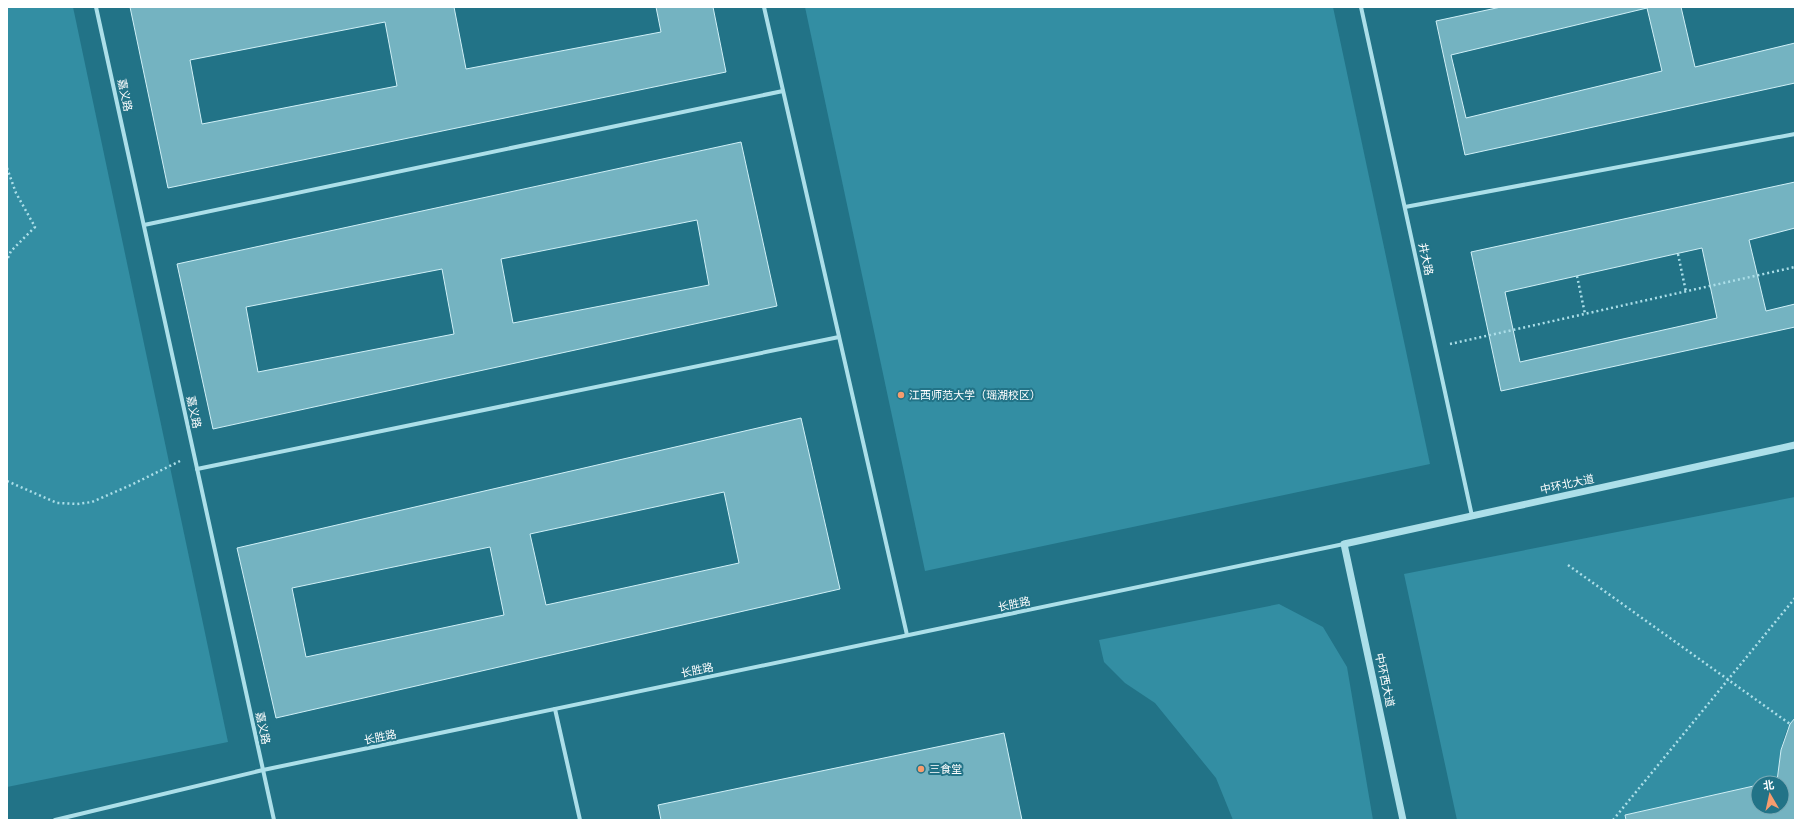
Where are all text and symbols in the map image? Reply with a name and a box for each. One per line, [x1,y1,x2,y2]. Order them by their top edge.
street label: 嘉义路 [116,78,134,112]
street label: 井大路 [1417,242,1435,276]
place label: 江西师范大学（瑶湖校区） [909,389,1041,401]
marker: 江西师范大学（瑶湖校区） [896,390,906,400]
street label: 嘉义路 [185,395,203,429]
street label: 中环北大道 [1539,472,1595,496]
street label: 长胜路 [997,595,1031,613]
street label: 中环西大道 [1373,652,1397,708]
street label: 长胜路 [680,661,714,679]
street label: 嘉义路 [254,711,272,745]
street label: 长胜路 [363,728,397,746]
place label: 三食堂 [929,763,962,775]
marker: 三食堂 [916,764,926,774]
north arrow [1750,775,1790,815]
text: 北 [1762,778,1775,792]

